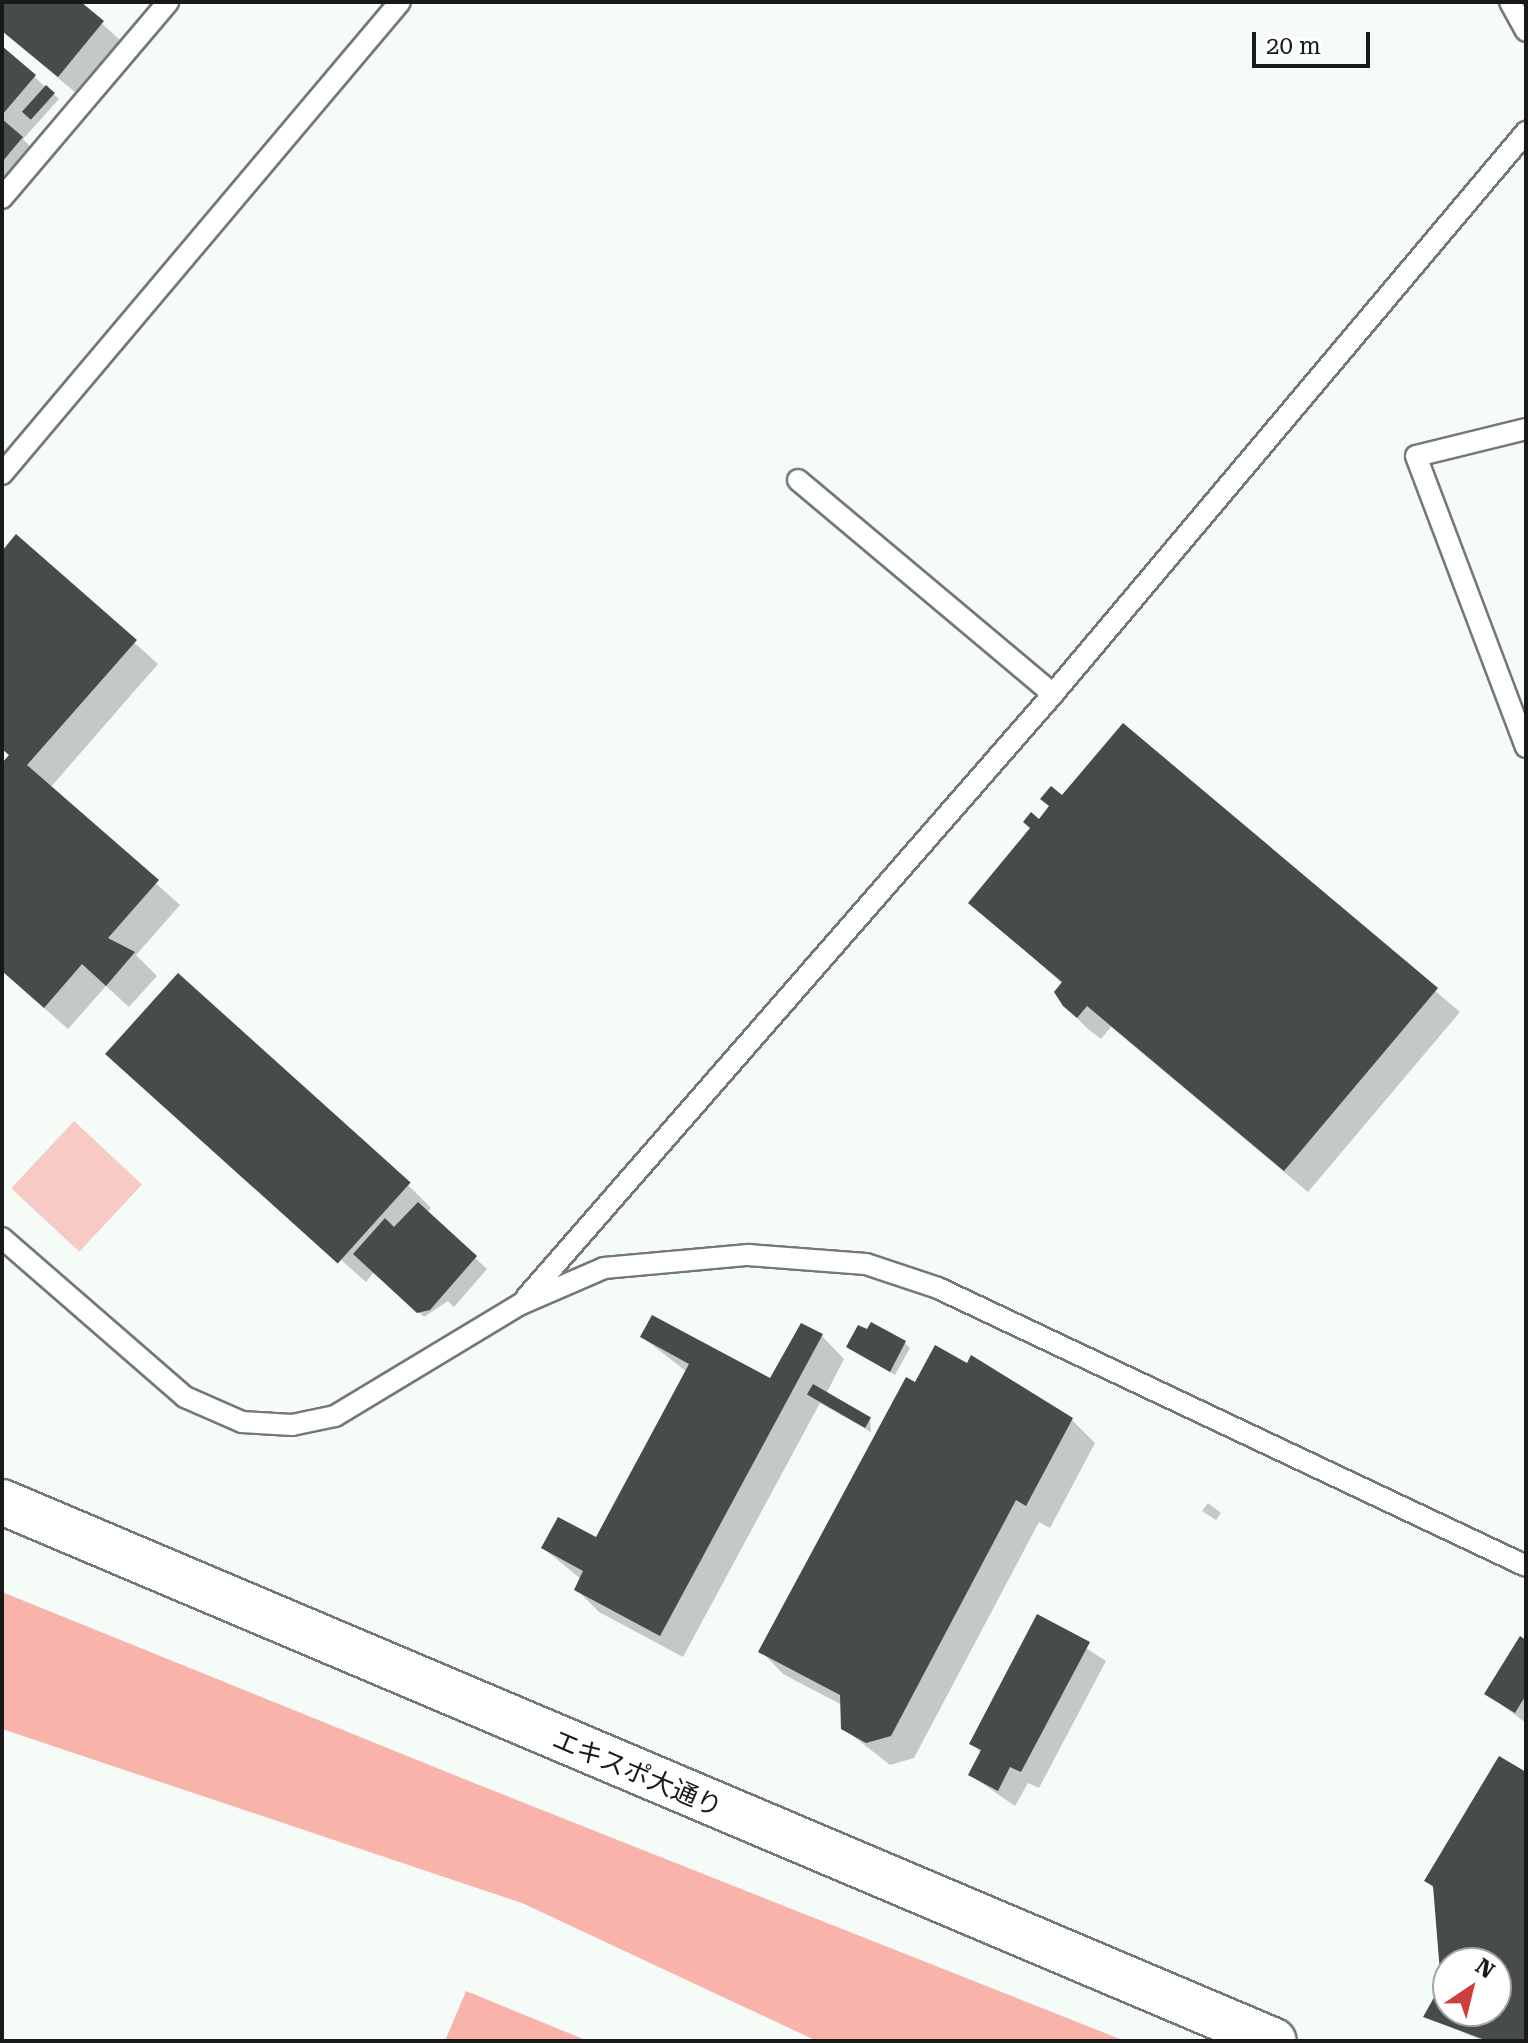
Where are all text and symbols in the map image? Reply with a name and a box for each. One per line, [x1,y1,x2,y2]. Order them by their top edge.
scale bar [1256,16,1374,66]
text: 20 m [1266,32,1321,60]
street label: エキスポ大通り [547,1724,727,1824]
north arrow [1432,1947,1512,2027]
text: N [1471,1953,1499,1984]

